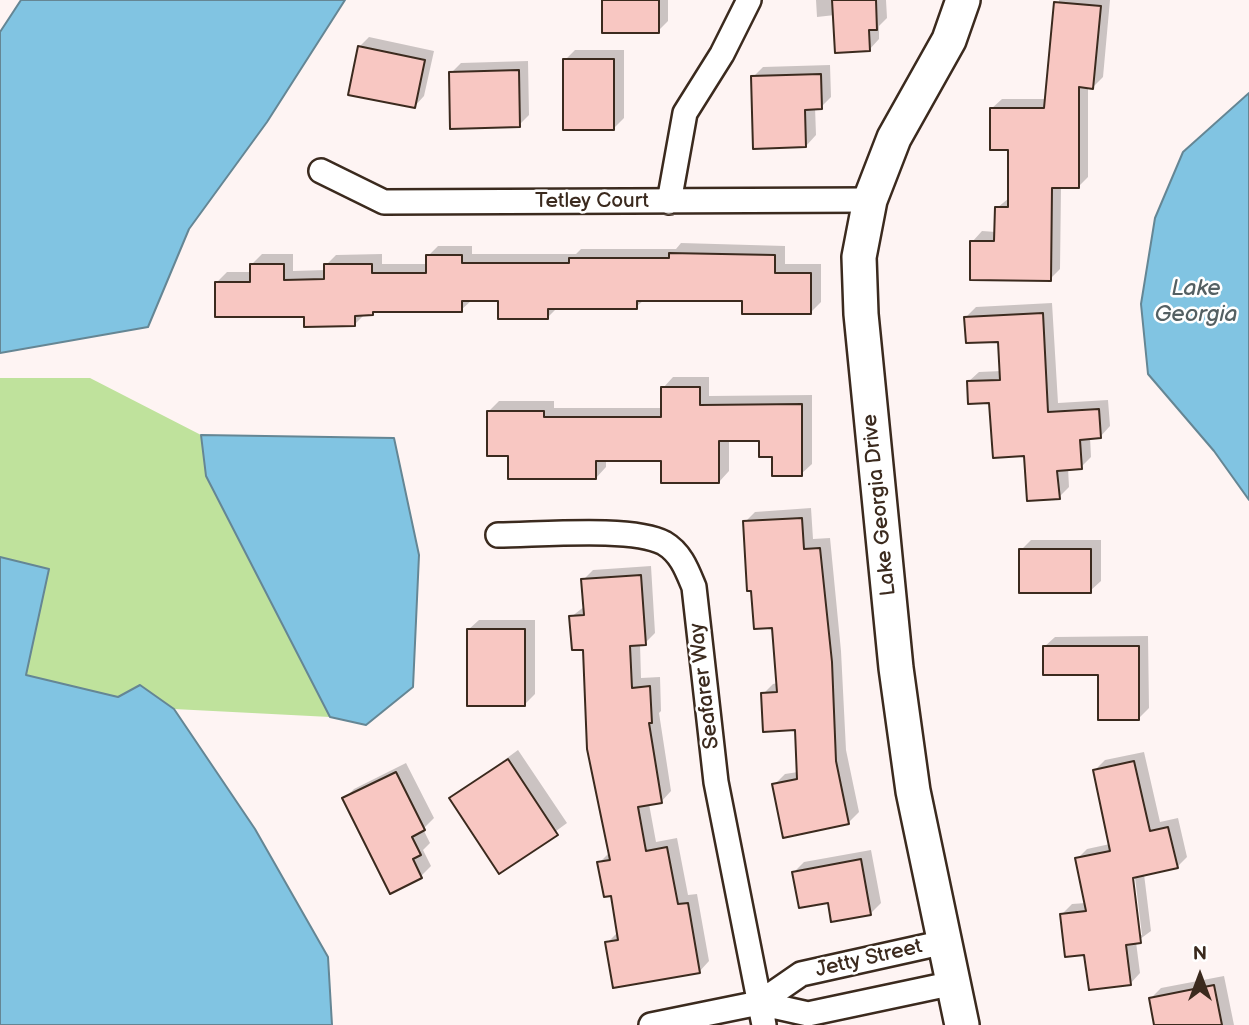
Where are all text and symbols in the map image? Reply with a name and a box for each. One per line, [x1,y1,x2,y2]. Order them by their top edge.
street label: Tetley Court [535,189,649,215]
water label: Lake Georgia [1154,275,1238,329]
street label: Lake Georgia Drive [858,413,902,597]
street label: Seafarer Way [685,622,725,750]
street label: Jetty Street [813,934,925,984]
north arrow [1165,941,1235,1011]
text: N [1193,943,1207,966]

